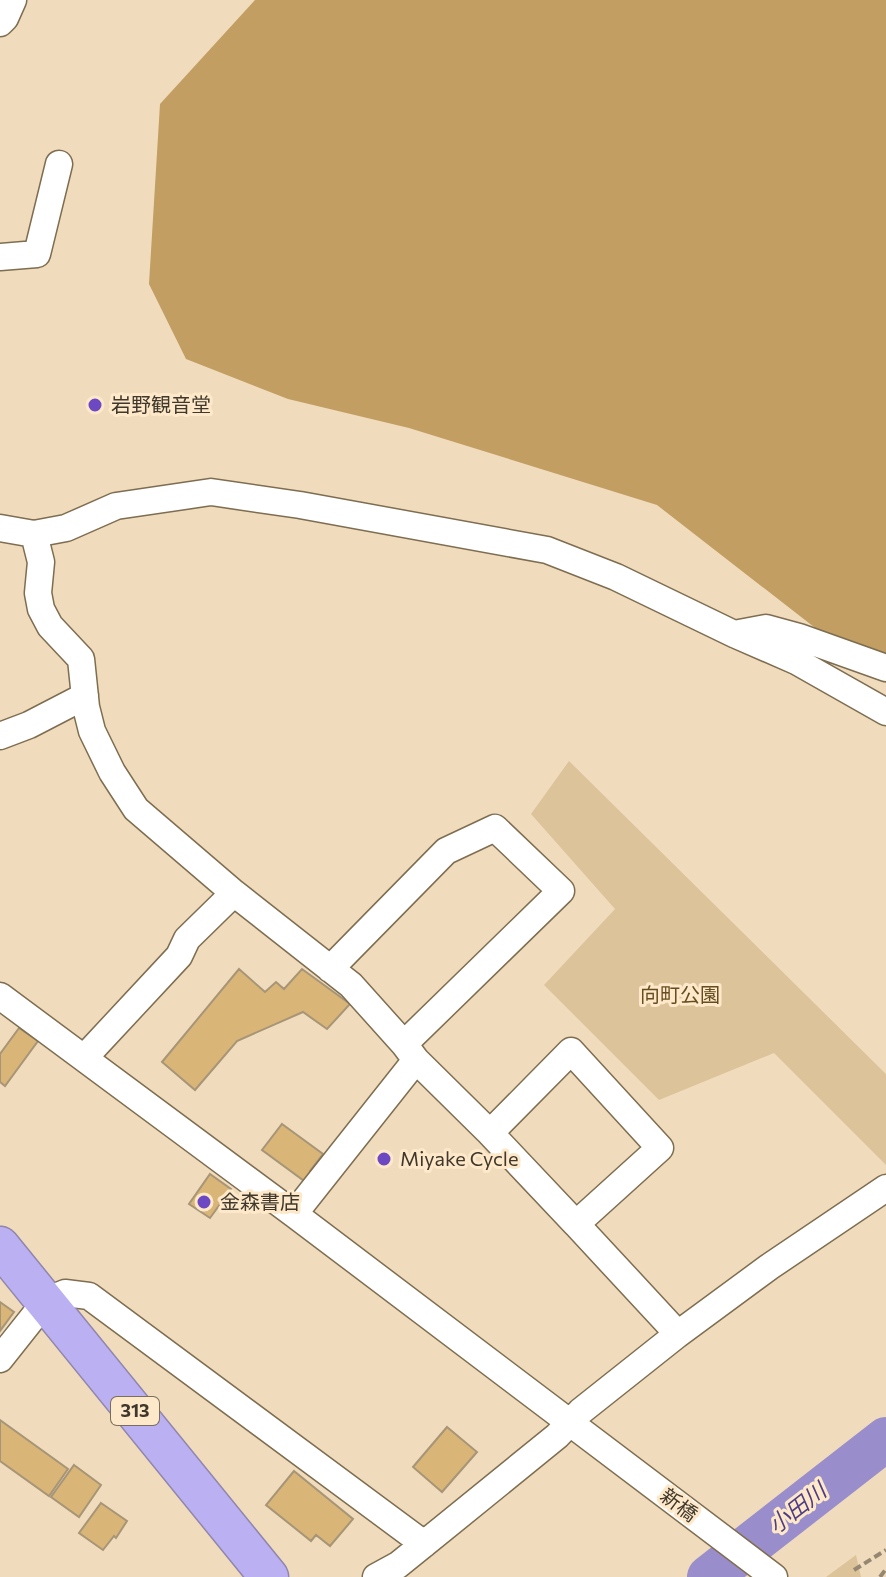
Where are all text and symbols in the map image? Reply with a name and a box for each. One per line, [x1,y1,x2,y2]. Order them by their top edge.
place label: 岩野観音堂 [111,392,211,416]
marker: 岩野観音堂 [86,396,104,414]
park label: 向町公園 [640,982,720,1006]
place label: Miyake Cycle [400,1146,518,1170]
marker: Miyake Cycle [375,1150,393,1168]
place label: 金森書店 [220,1189,300,1213]
marker: 金森書店 [195,1193,213,1211]
road number: 313 [111,1397,159,1425]
water label: 小田川 [762,1475,833,1539]
street label: 新橋 [656,1483,703,1526]

